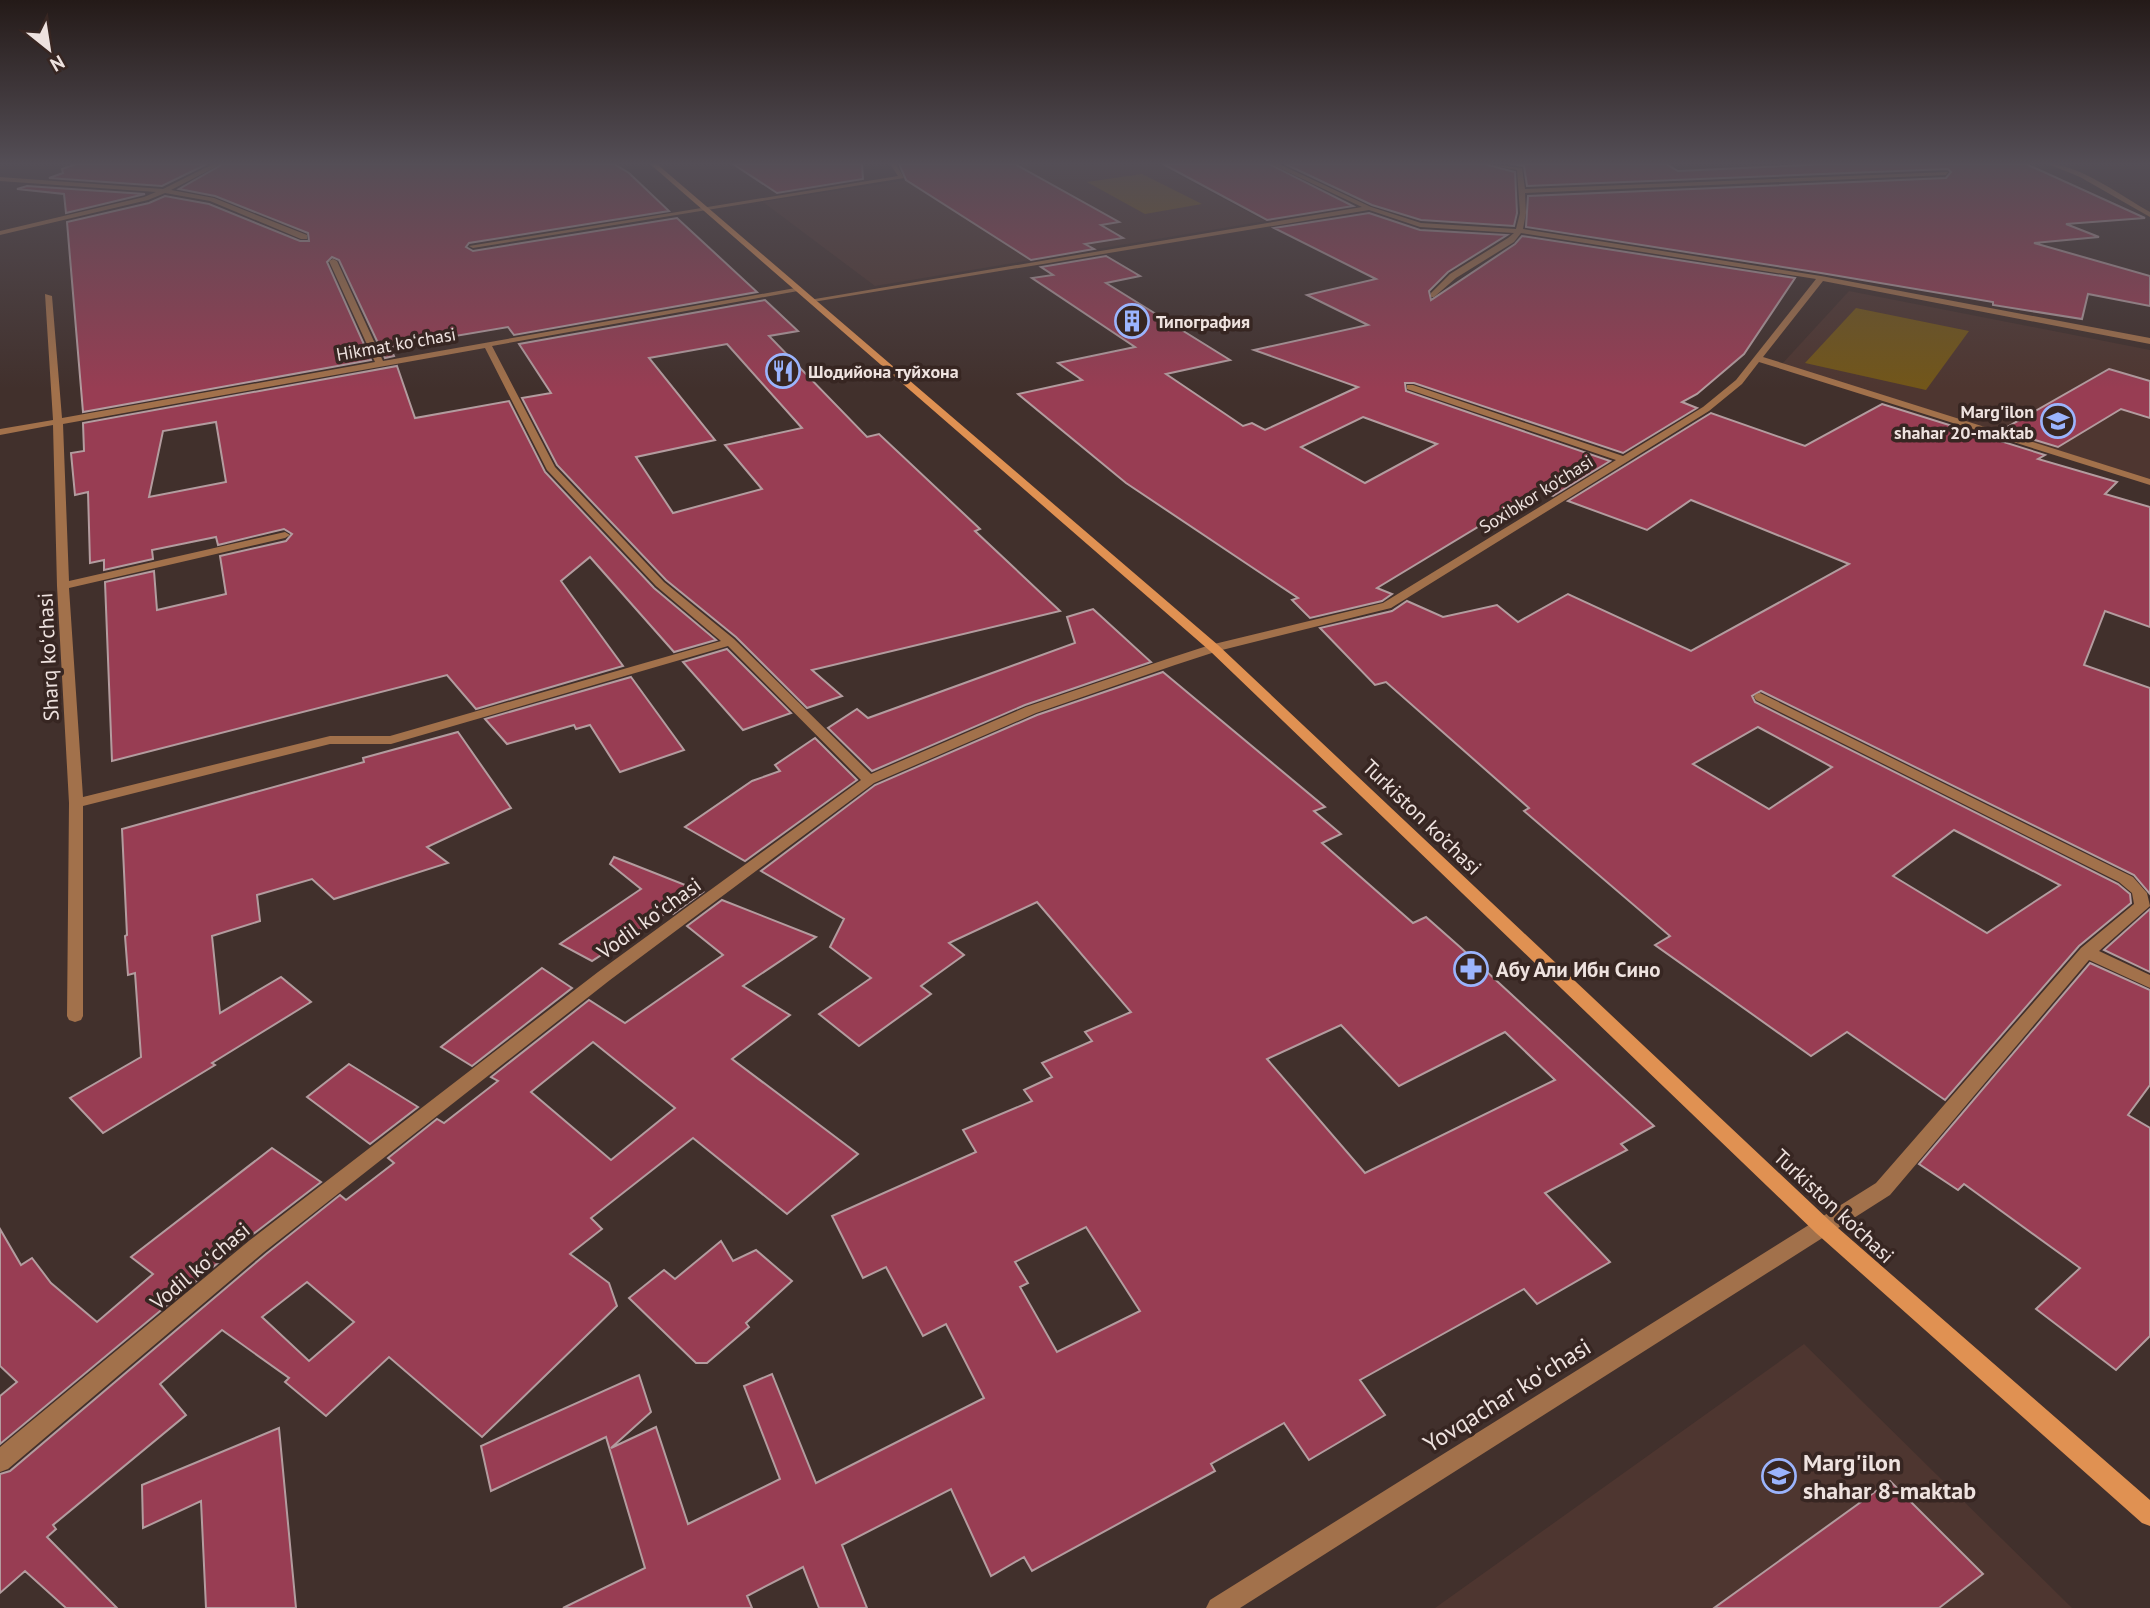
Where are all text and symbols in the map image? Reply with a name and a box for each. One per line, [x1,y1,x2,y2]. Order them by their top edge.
north arrow [14,14,84,84]
text: N [46,50,69,77]
building icon: Типография [1113,302,1151,340]
place label: Типография [1156,310,1250,333]
street label: Hikmat koʻchasi [334,322,458,366]
restaurant icon: Шодийона туйхона [764,352,802,390]
place label: Шодийона туйхона [808,360,959,383]
place label: Marg'ilon shahar 20-maktab [1894,400,2034,444]
school or university icon: Marg'ilon shahar 20-maktab [2039,402,2077,440]
street label: Soxibkor ko'chasi [1475,450,1597,538]
street label: Sharq koʻchasi [31,592,65,722]
street label: Turkiston ko’chasi [1357,753,1487,881]
street label: Vodil koʻchasi [591,871,706,965]
pharmacy icon: Абу Али Ибн Сино [1452,950,1490,988]
place label: Абу Али Ибн Сино [1496,956,1660,983]
street label: Turkiston ko’chasi [1768,1143,1900,1269]
street label: Vodil koʻchasi [144,1216,255,1316]
street label: Yovqachar koʻchasi [1417,1331,1597,1459]
place label: Marg'ilon shahar 8-maktab [1803,1447,1976,1506]
school or university icon: Marg'ilon shahar 8-maktab [1760,1457,1798,1495]

